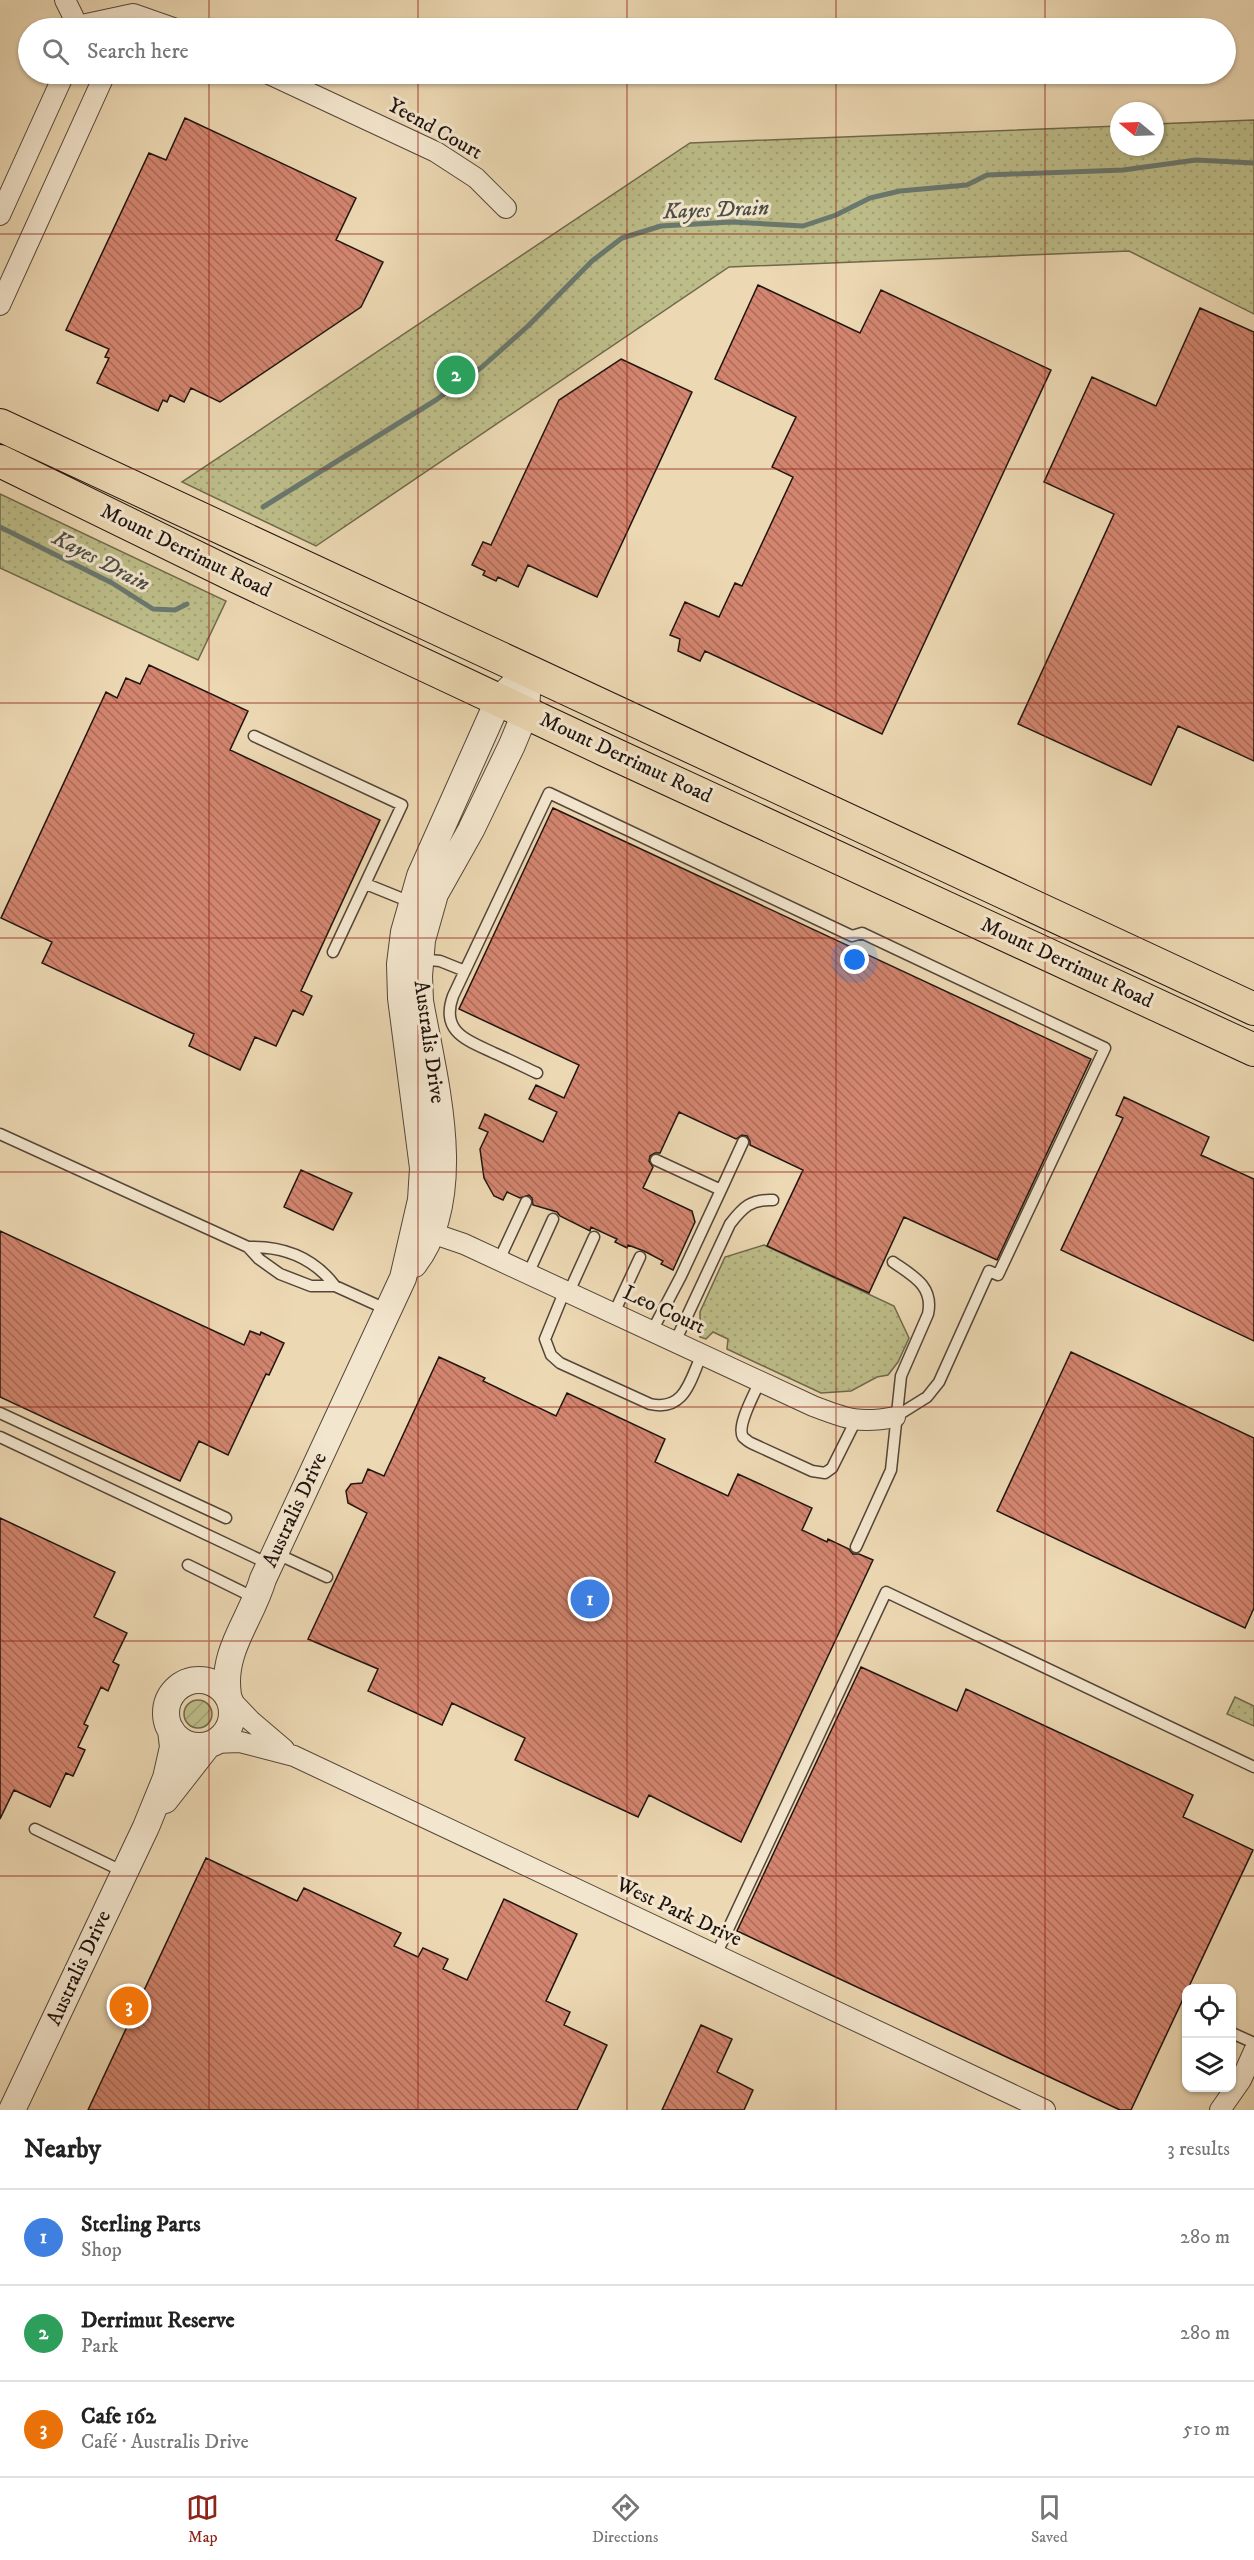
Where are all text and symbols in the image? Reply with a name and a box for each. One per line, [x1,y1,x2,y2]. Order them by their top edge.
search box [18,18,1236,84]
icon: search [39,35,72,68]
text: Search here [87,38,189,65]
street label: Yeend Court [383,92,487,166]
north arrow [1110,102,1164,156]
water label: Kayes Drain [662,195,769,225]
pin: 2 [436,352,476,398]
street label: Mount Derrimut Road [96,498,276,604]
water label: Kayes Drain [47,524,154,598]
street label: Mount Derrimut Road [536,707,717,810]
street label: Mount Derrimut Road [977,912,1158,1015]
your location [840,945,869,974]
street label: Australis Drive [407,979,451,1105]
street label: Leo Court [619,1280,709,1340]
street label: Australis Drive [257,1448,333,1572]
pin: 1 [570,1576,610,1622]
street label: West Park Drive [611,1871,746,1953]
street label: Australis Drive [41,1906,117,2030]
pin: 3 [110,1984,148,2028]
map controls [1182,1984,1236,2092]
button: locate [1182,1984,1236,2038]
button: layers [1182,2038,1236,2092]
text: Nearby [24,2133,101,2166]
text: 3 results [1167,2137,1230,2162]
text: Sterling Parts [81,2211,201,2238]
text: 1 [40,2225,47,2250]
text: 280 m [1180,2225,1230,2250]
text: Shop [81,2238,122,2263]
text: Derrimut Reserve [81,2307,235,2334]
text: 2 [39,2321,48,2346]
text: 280 m [1180,2321,1230,2346]
text: Park [81,2334,118,2359]
text: Cafe 162 [81,2403,156,2430]
text: 3 [40,2417,47,2442]
text: 510 m [1183,2417,1230,2442]
text: Café · Australis Drive [81,2430,249,2455]
tab: Map [186,2491,219,2547]
tab: Directions [592,2491,658,2547]
tab: Saved [1031,2491,1068,2547]

